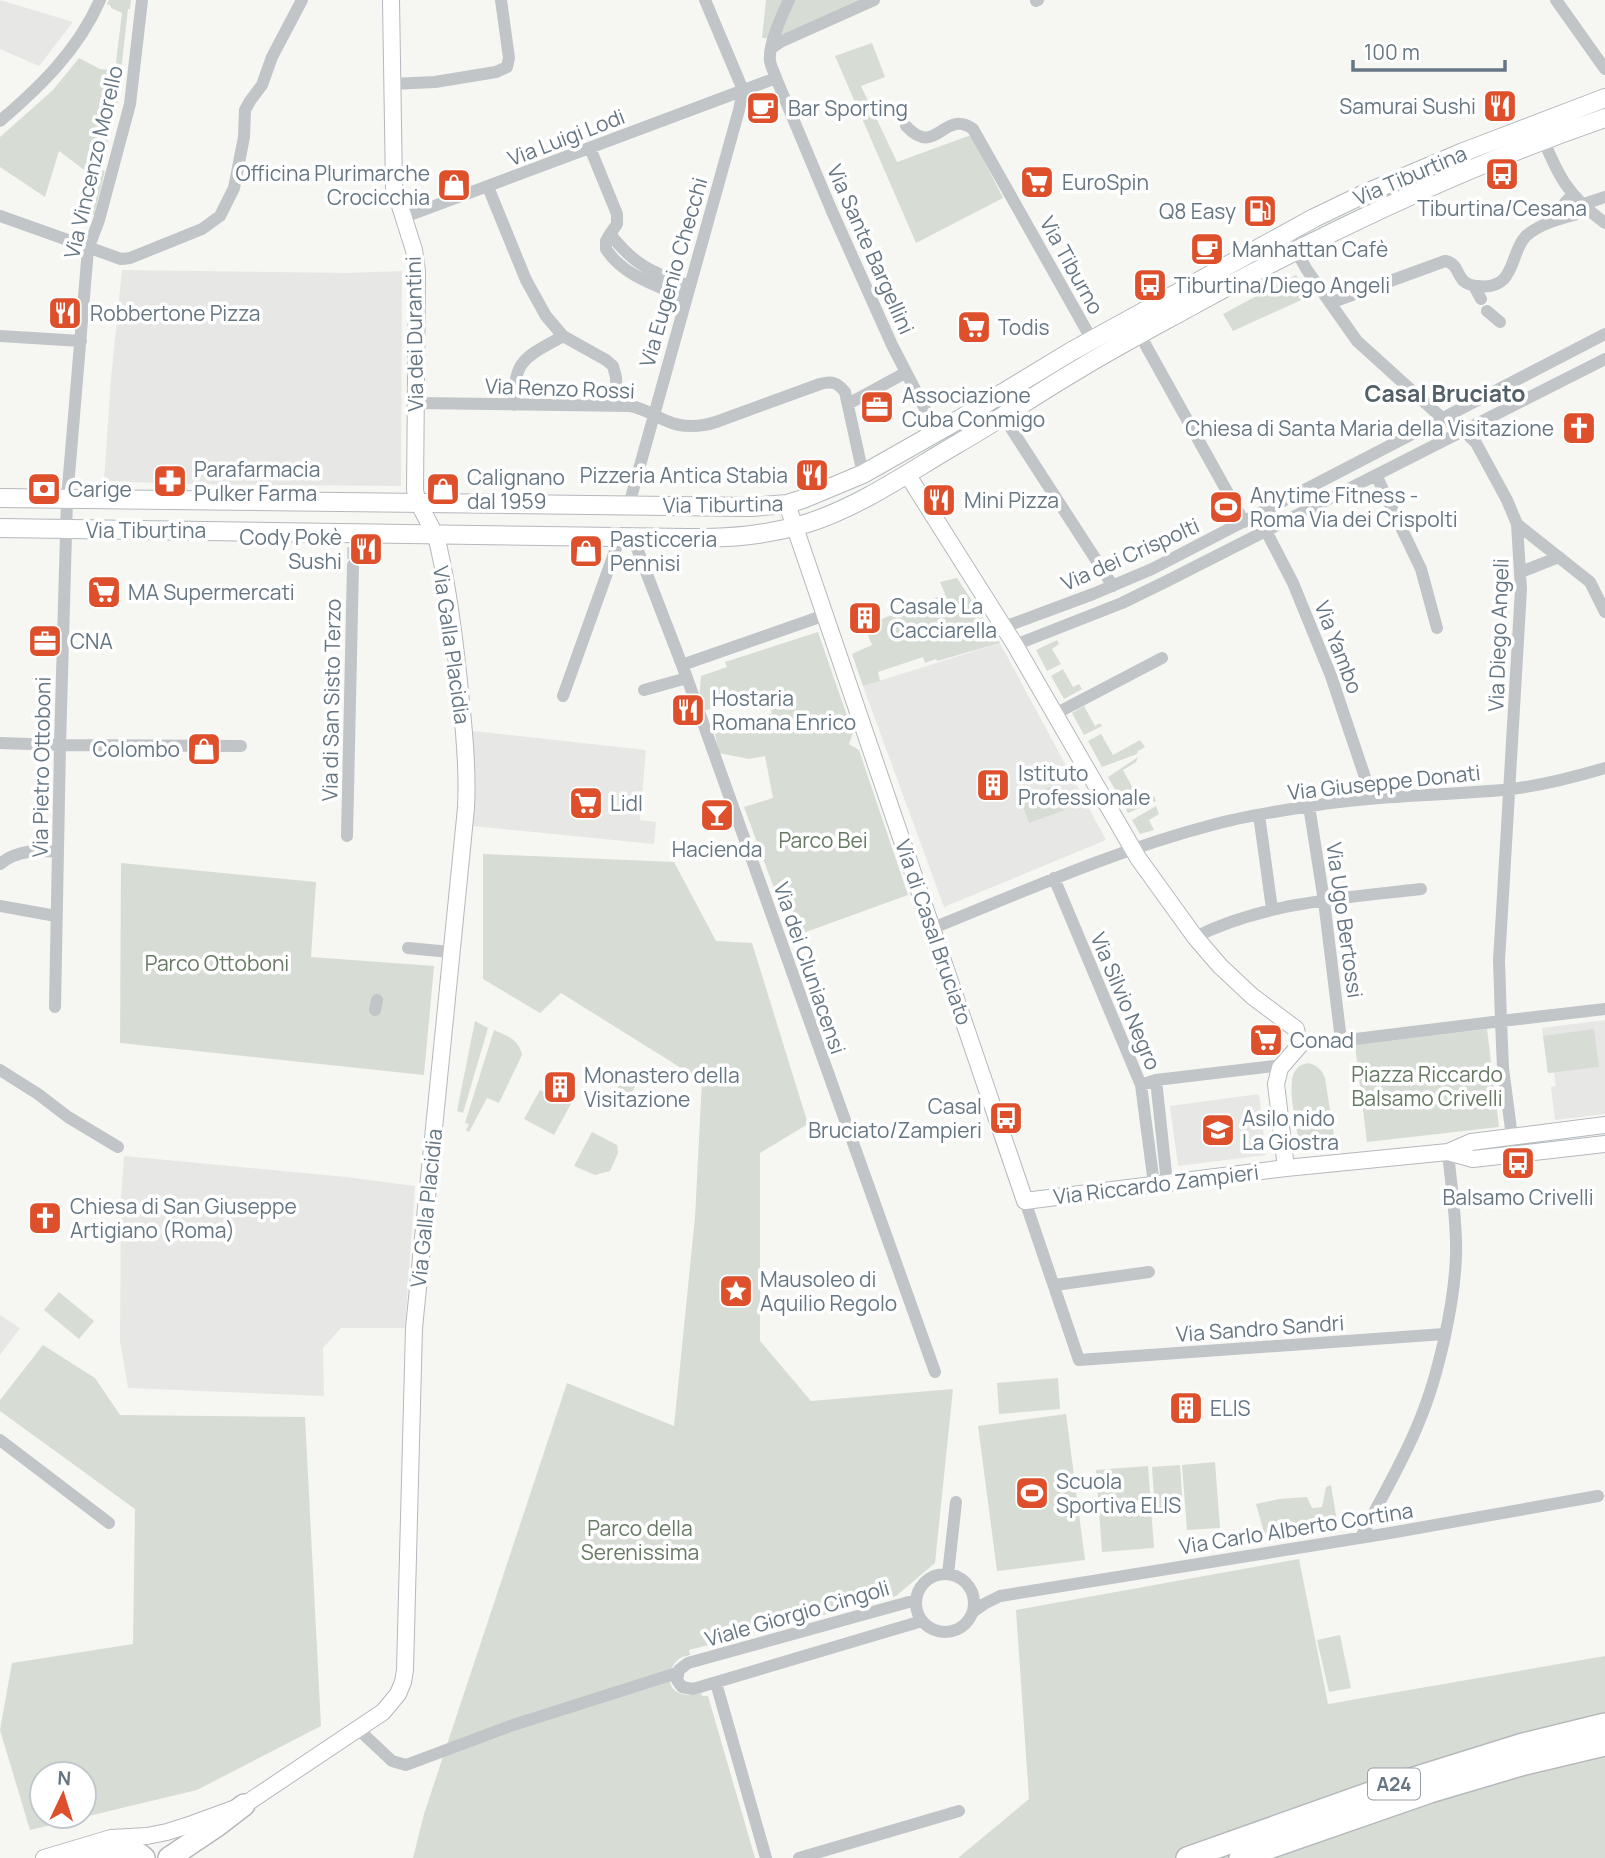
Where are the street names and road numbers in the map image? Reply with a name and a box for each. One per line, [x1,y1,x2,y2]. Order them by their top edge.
street label: Via Vincenzo Morello [57,63,129,261]
street label: Via Luigi Lodi [503,102,629,172]
street label: Via Tiburtina [1349,139,1471,211]
street label: Via Sante Bargellini [821,160,921,338]
street label: Via Eugenio Checchi [633,174,713,370]
street label: Via Tiburno [1034,211,1110,319]
street label: Via dei Durantini [399,256,429,412]
street label: Via Renzo Rossi [485,371,635,405]
street label: Via Tiburtina [663,489,783,519]
street label: Via dei Crispolti [1056,511,1204,597]
street label: Via Tiburtina [86,516,206,544]
street label: Via Diego Angeli [1481,558,1515,712]
street label: Via Galla Placidia [427,564,477,726]
street label: Via Yambo [1308,597,1370,697]
street label: Via di San Sisto Terzo [315,598,347,802]
street label: Via Pietro Ottoboni [25,676,57,858]
street label: Via Giuseppe Donati [1286,758,1482,806]
street label: Via di Casal Bruciato [889,836,979,1028]
street label: Via Ugo Bertossi [1320,840,1370,1000]
street label: Via dei Cluniacensi [767,878,853,1058]
street label: Via Silvio Negro [1084,928,1168,1074]
street label: Via Galla Placidia [404,1127,448,1289]
street label: Via Riccardo Zampieri [1052,1158,1260,1210]
street label: Via Sandro Sandri [1175,1308,1345,1348]
street label: Via Carlo Alberto Cortina [1177,1496,1415,1560]
street label: Viale Giorgio Cingoli [702,1573,892,1653]
road number: A24 [1368,1768,1420,1800]

